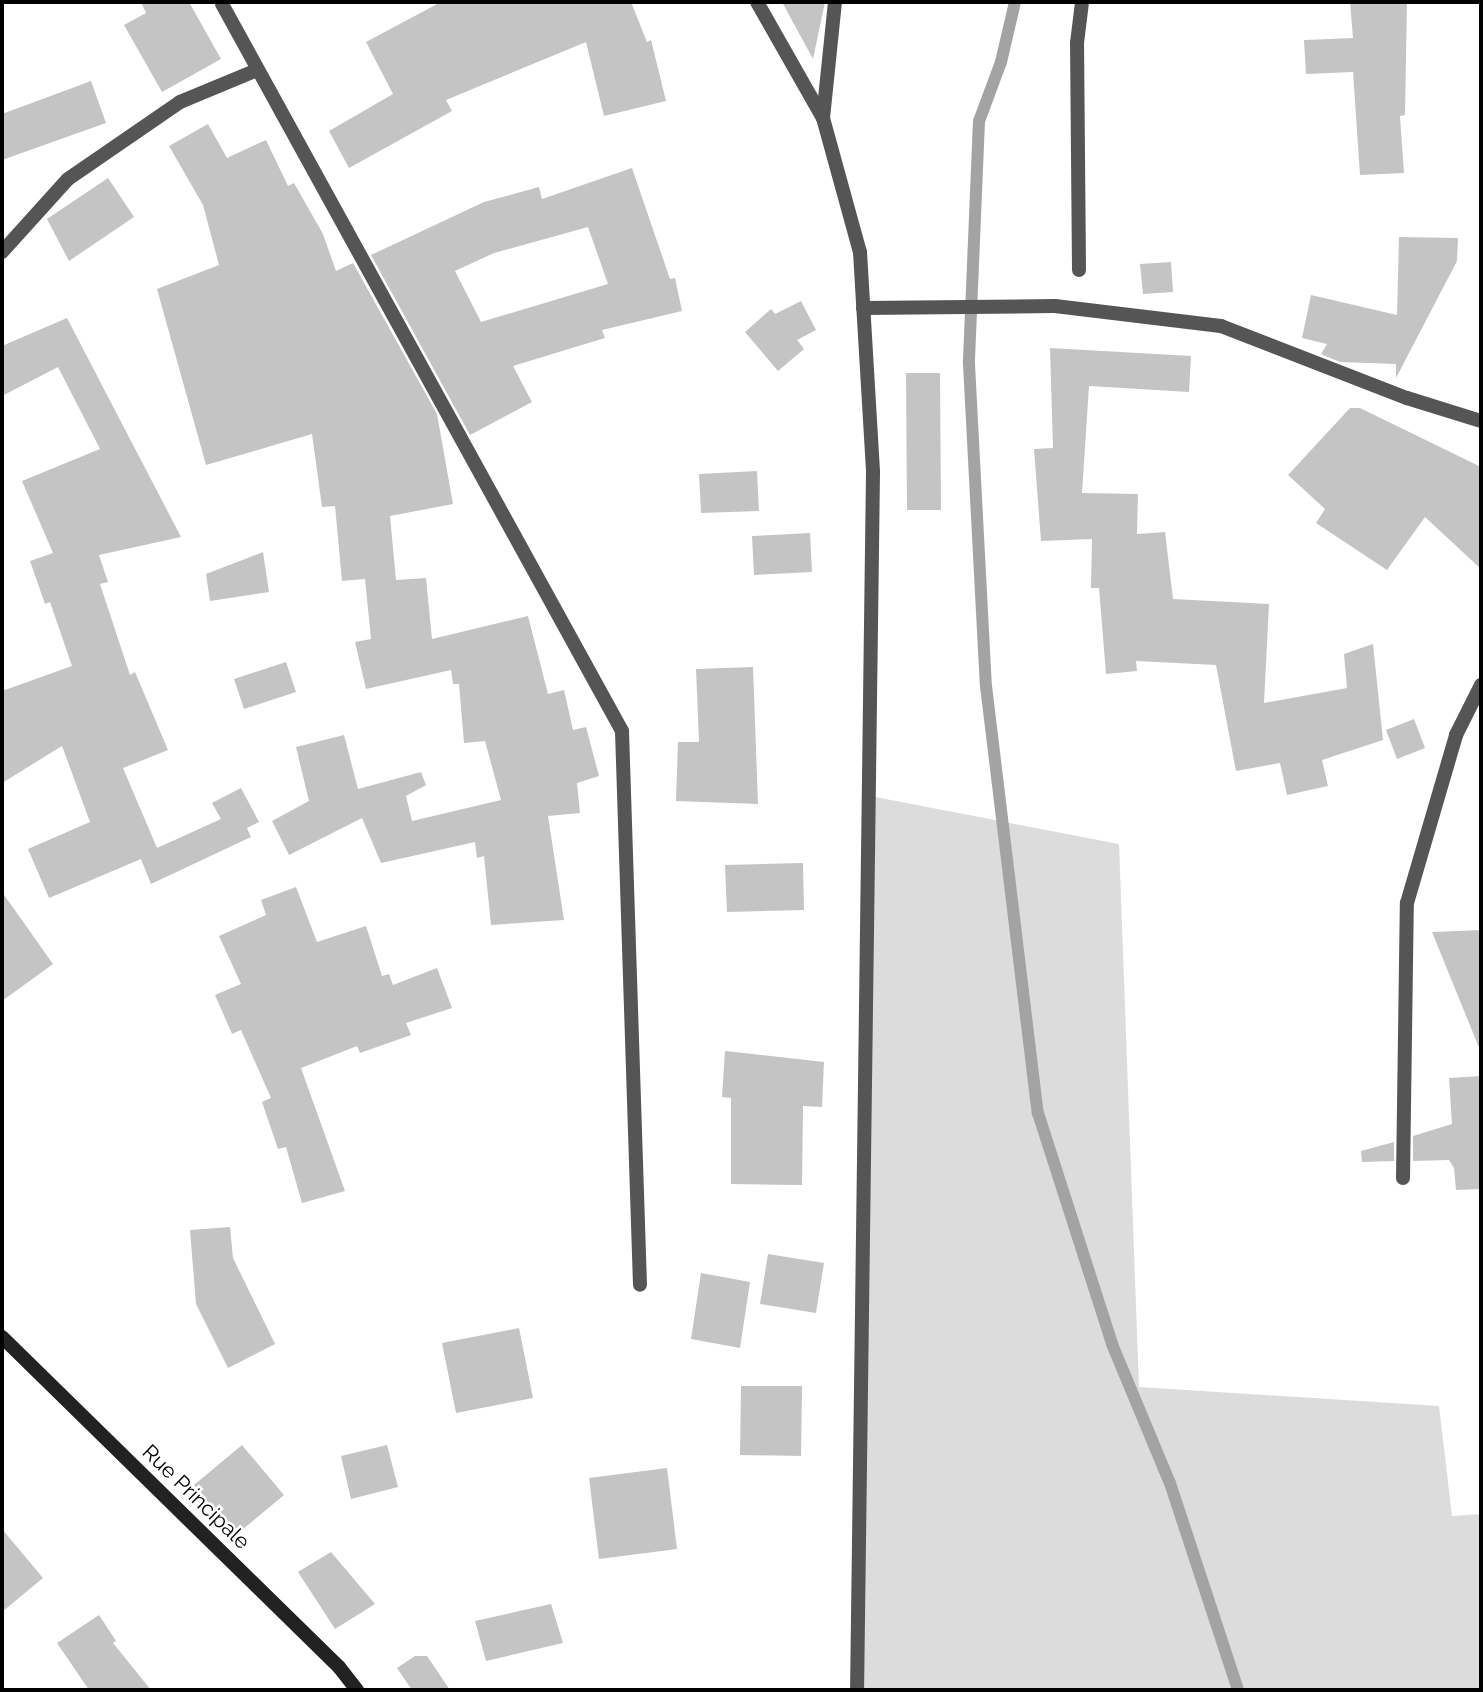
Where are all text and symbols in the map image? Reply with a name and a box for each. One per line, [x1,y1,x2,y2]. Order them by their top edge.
street label: Rue Principale [137,1439,255,1555]

